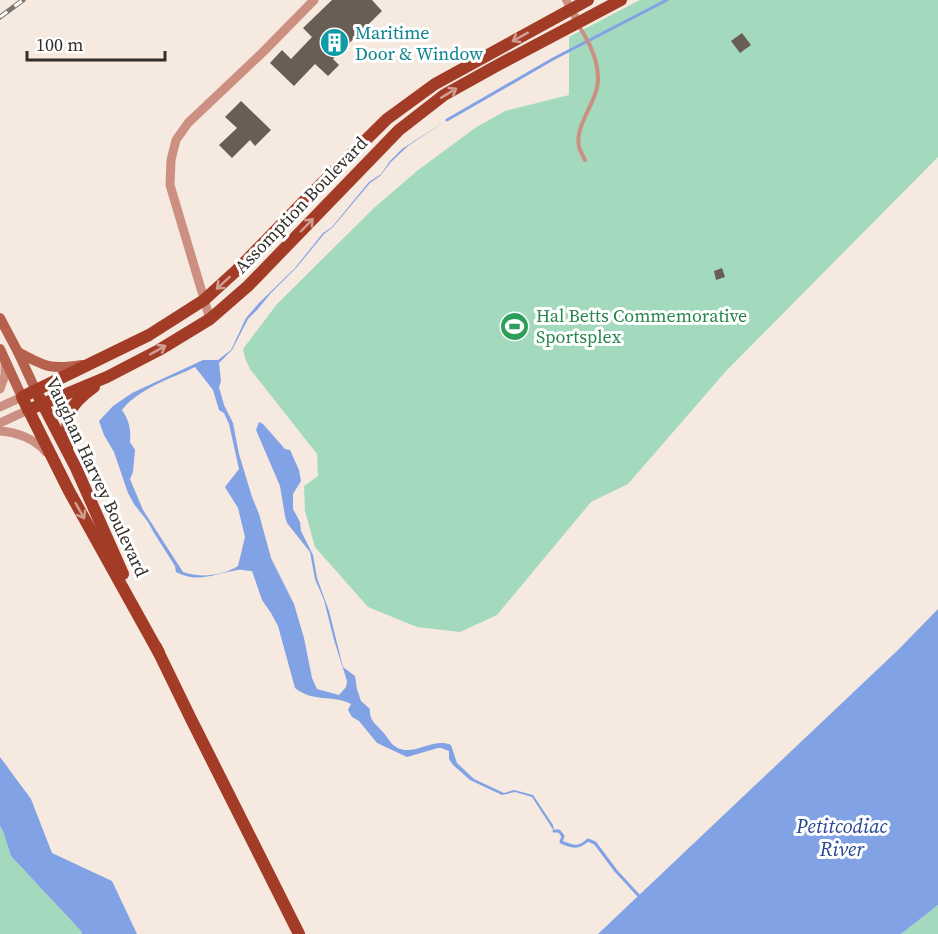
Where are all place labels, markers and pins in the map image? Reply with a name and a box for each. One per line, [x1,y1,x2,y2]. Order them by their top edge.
place label: Maritime Door & Window [355,20,483,66]
building icon: Maritime Door & Window [318,27,350,59]
place label: Hal Betts Commemorative Sportsplex [536,303,747,349]
sports icon: Hal Betts Commemorative Sportsplex [499,310,531,342]

